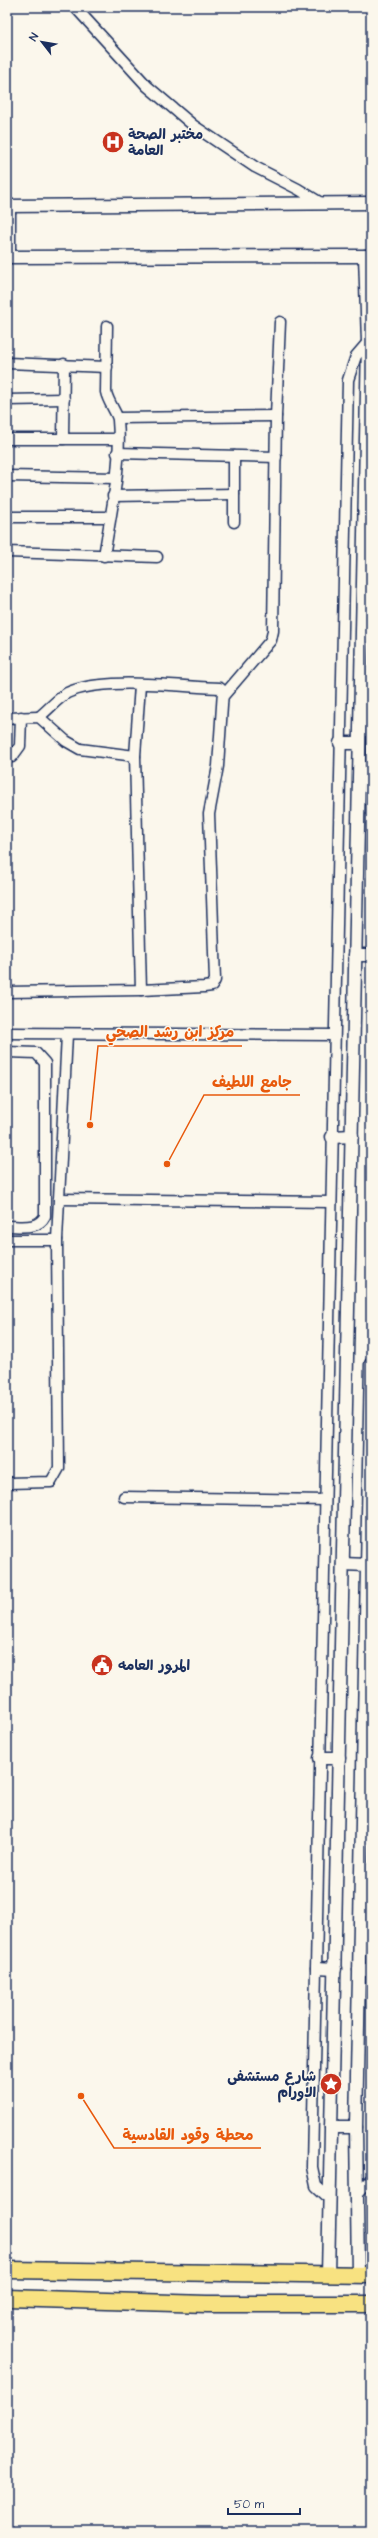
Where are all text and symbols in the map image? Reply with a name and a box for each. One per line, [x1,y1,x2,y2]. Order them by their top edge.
north arrow [22,22,62,62]
text: N [26,30,42,44]
place label: مختبر الصحة العامة [128,125,203,161]
hospital icon: مختبر الصحة العامة [100,129,126,155]
callout: مركز ابن رشد الصحي [98,1019,242,1046]
text: مركز ابن رشد الصحي [106,1022,234,1046]
callout: جامع اللطیف [204,1068,300,1095]
text: جامع اللطیف [212,1072,292,1093]
public building icon: المرور العامه [89,1652,115,1678]
place label: المرور العامه [118,1656,191,1676]
place label: شارع مستشفى الاورام [227,2067,316,2103]
place icon: شارع مستشفى الاورام [318,2071,344,2097]
callout: محطة وقود القادسية [114,2121,261,2148]
text: محطة وقود القادسية [123,2125,253,2146]
scale bar [228,2490,300,2516]
text: 50 m [234,2496,265,2513]

